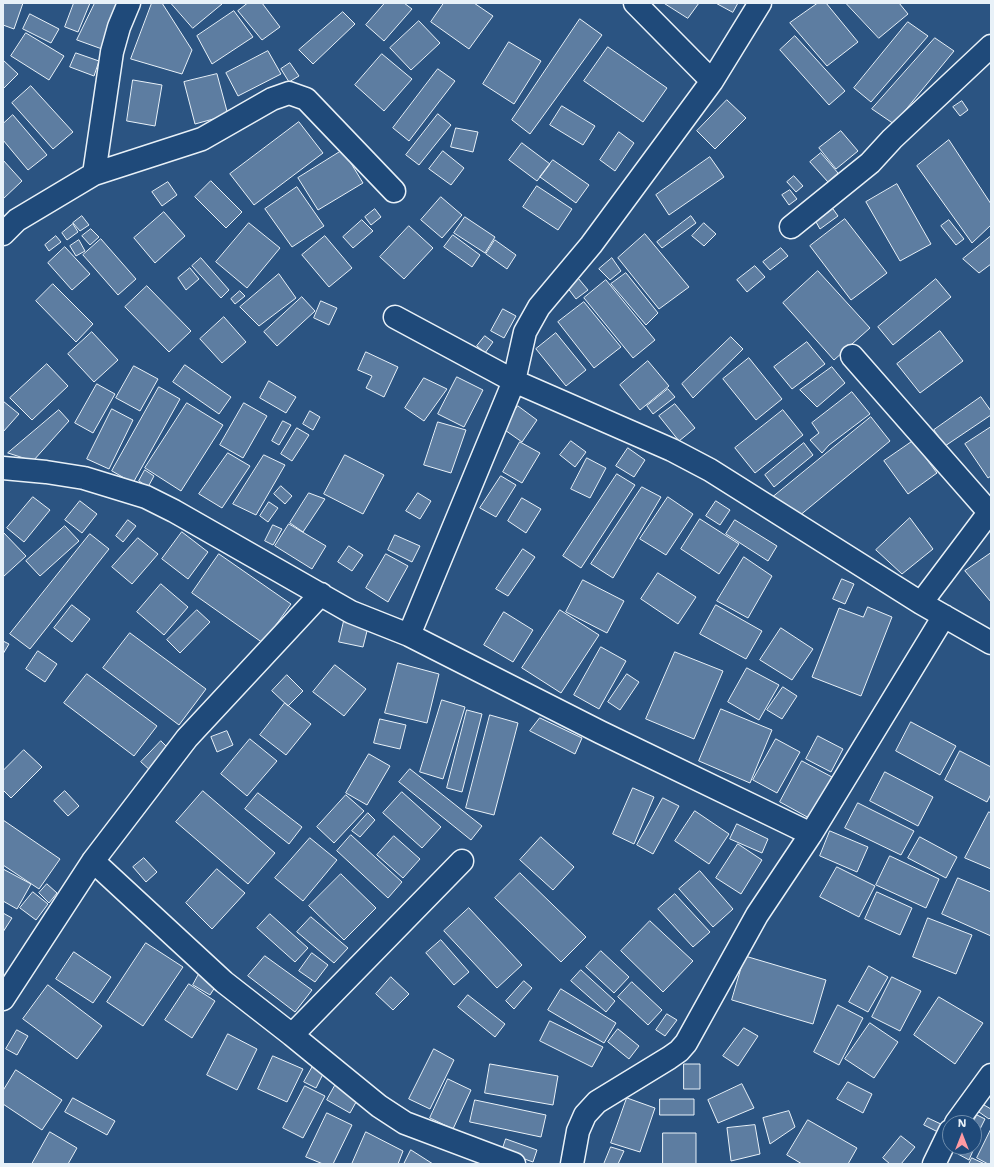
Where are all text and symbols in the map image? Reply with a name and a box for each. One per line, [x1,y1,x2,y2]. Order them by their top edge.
north arrow [942,1115,982,1155]
text: N [958,1116,966,1131]

